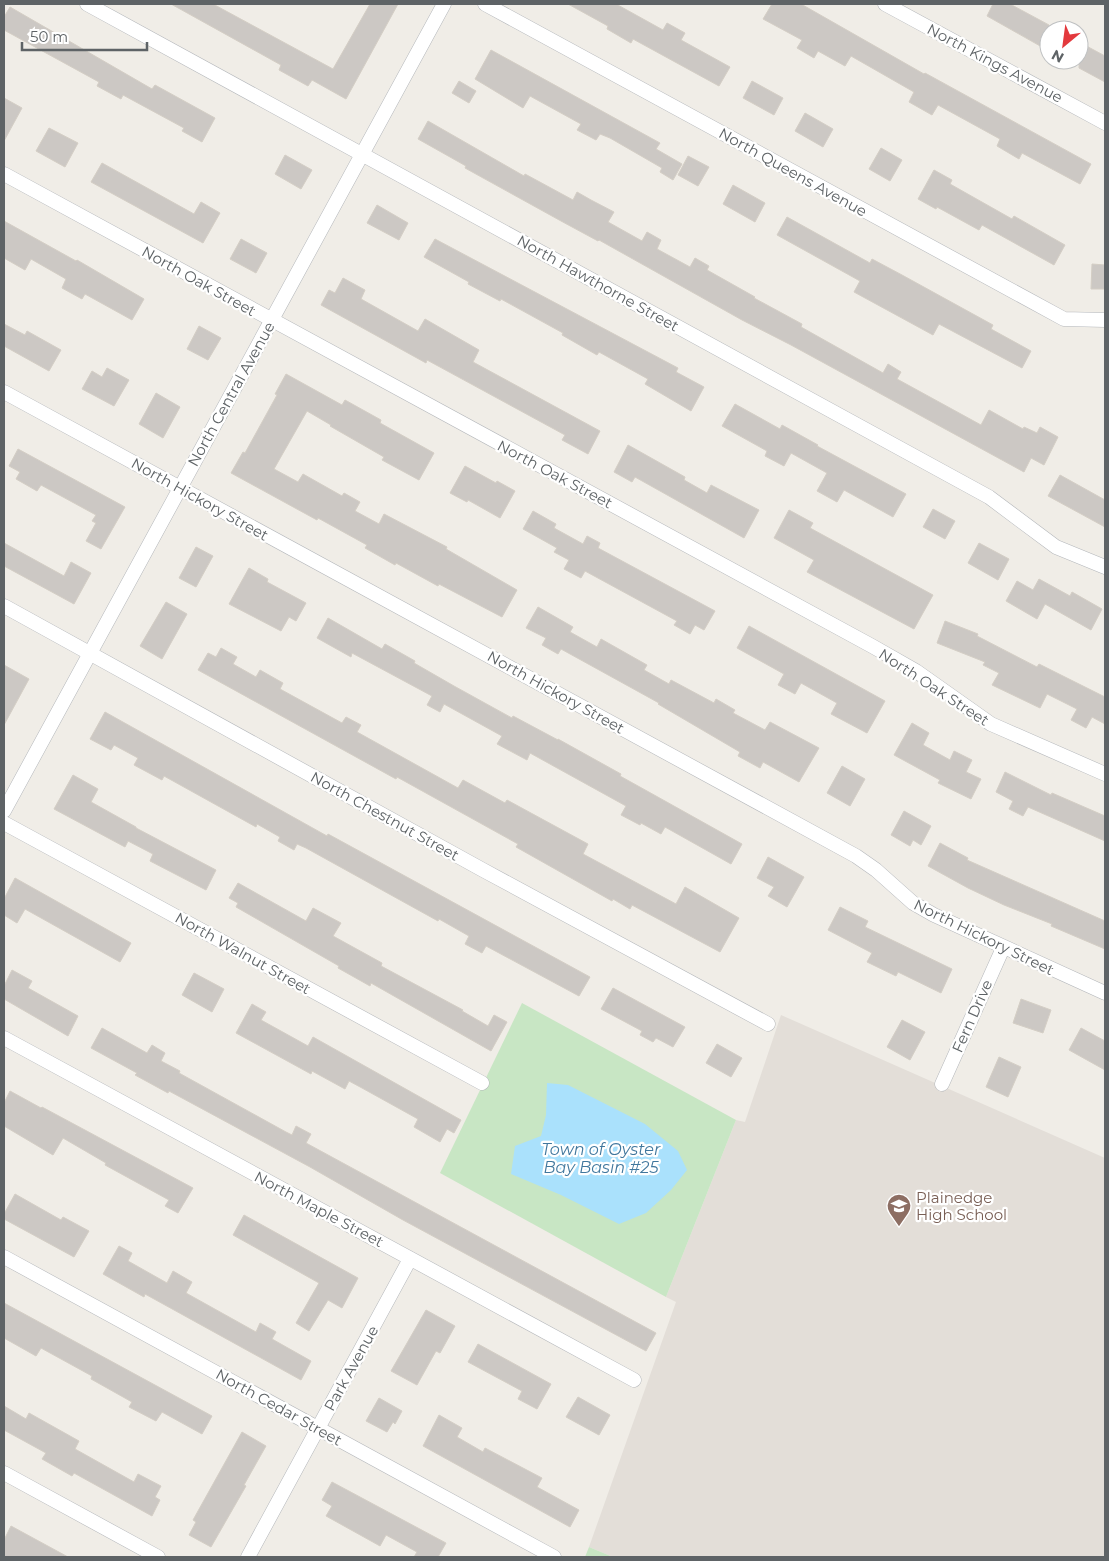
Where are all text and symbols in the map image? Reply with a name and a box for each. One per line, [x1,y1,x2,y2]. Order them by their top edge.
scale bar [22,20,148,52]
street label: North Kings Avenue [924,20,1066,106]
north arrow [1039,20,1089,70]
text: 50 m [30,27,68,46]
street label: North Queens Avenue [715,123,871,221]
street label: North Hawthorne Street [514,231,682,335]
street label: North Oak Street [139,242,259,320]
street label: North Central Avenue [183,318,279,470]
street label: North Oak Street [494,436,616,512]
street label: North Hickory Street [128,453,272,545]
street label: North Oak Street [875,644,993,730]
street label: North Hickory Street [484,646,628,738]
street label: North Chestnut Street [307,767,463,865]
street label: North Hickory Street [911,895,1057,979]
street label: North Walnut Street [172,908,314,998]
street label: Fern Drive [948,977,996,1055]
water label: Town of Oyster Bay Basin #25 [542,1140,661,1177]
street label: North Maple Street [251,1167,387,1251]
place label: Plainedge High School [916,1188,1007,1224]
school or university icon: Plainedge High School [886,1193,912,1227]
street label: Park Avenue [320,1322,382,1414]
street label: North Cedar Street [212,1364,346,1450]

